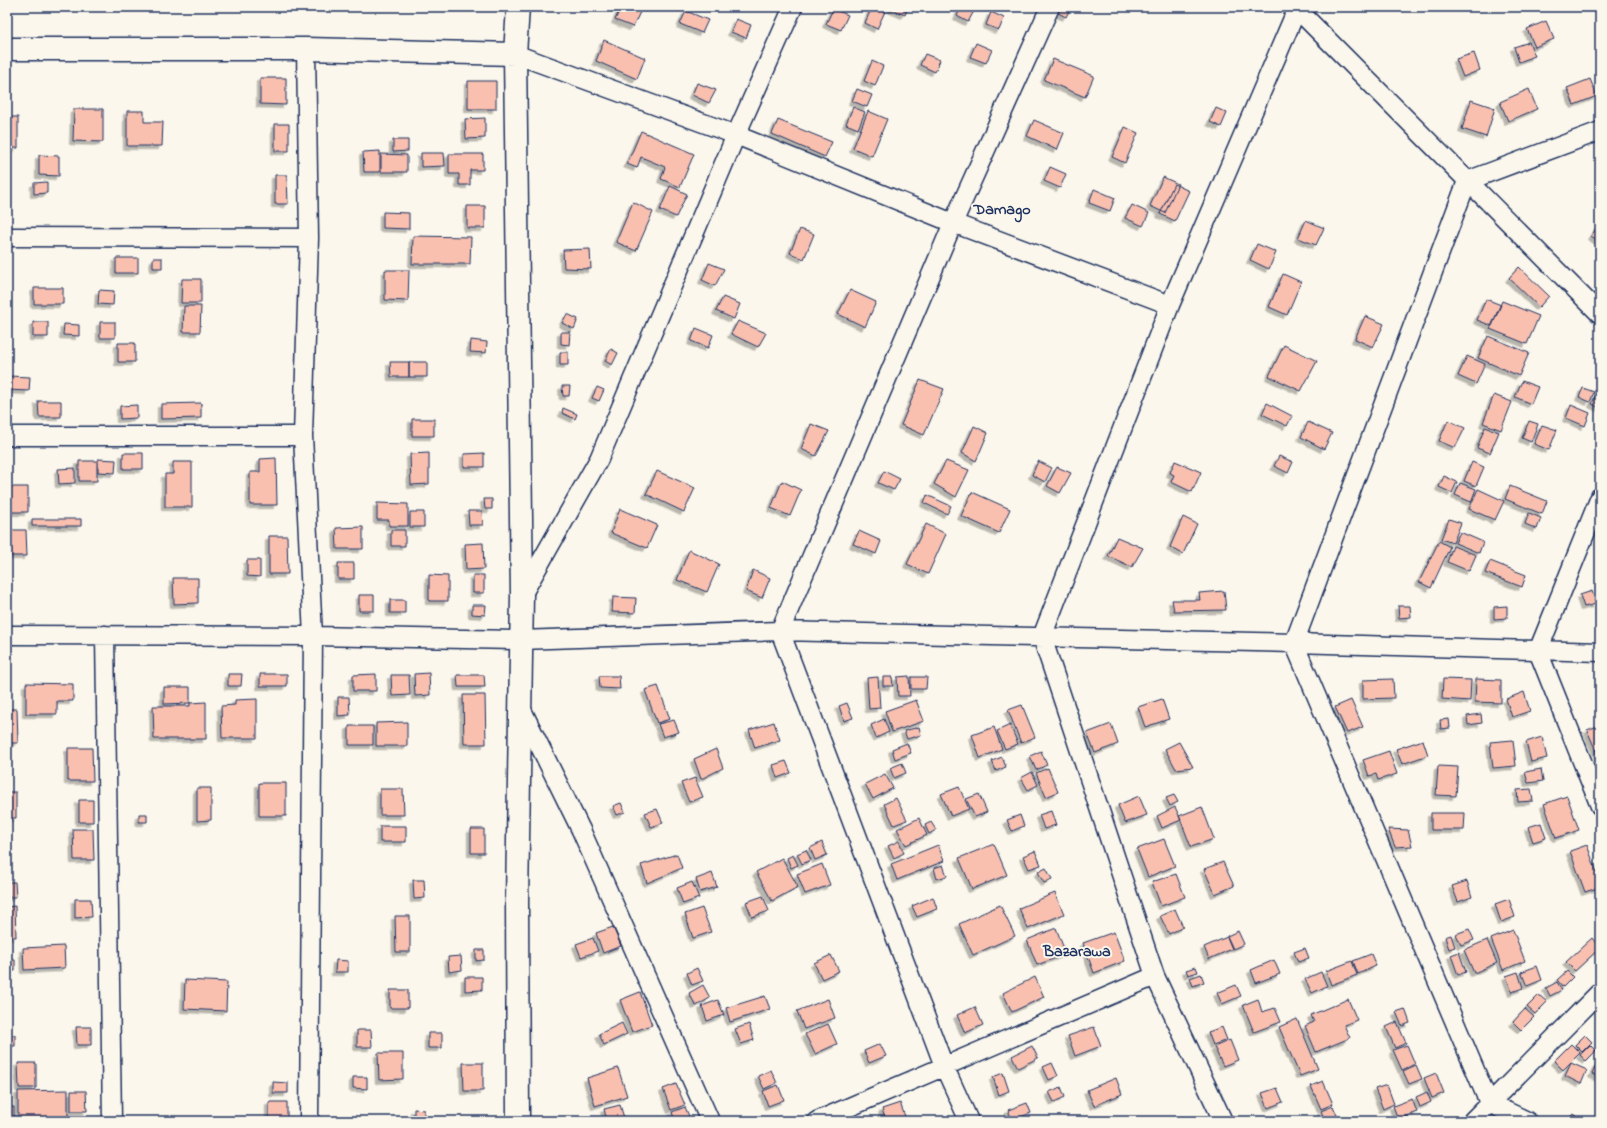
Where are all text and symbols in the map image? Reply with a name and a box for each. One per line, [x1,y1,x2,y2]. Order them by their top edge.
district label: Damago [973,198,1030,223]
district label: Bazarawa [1042,940,1111,964]

